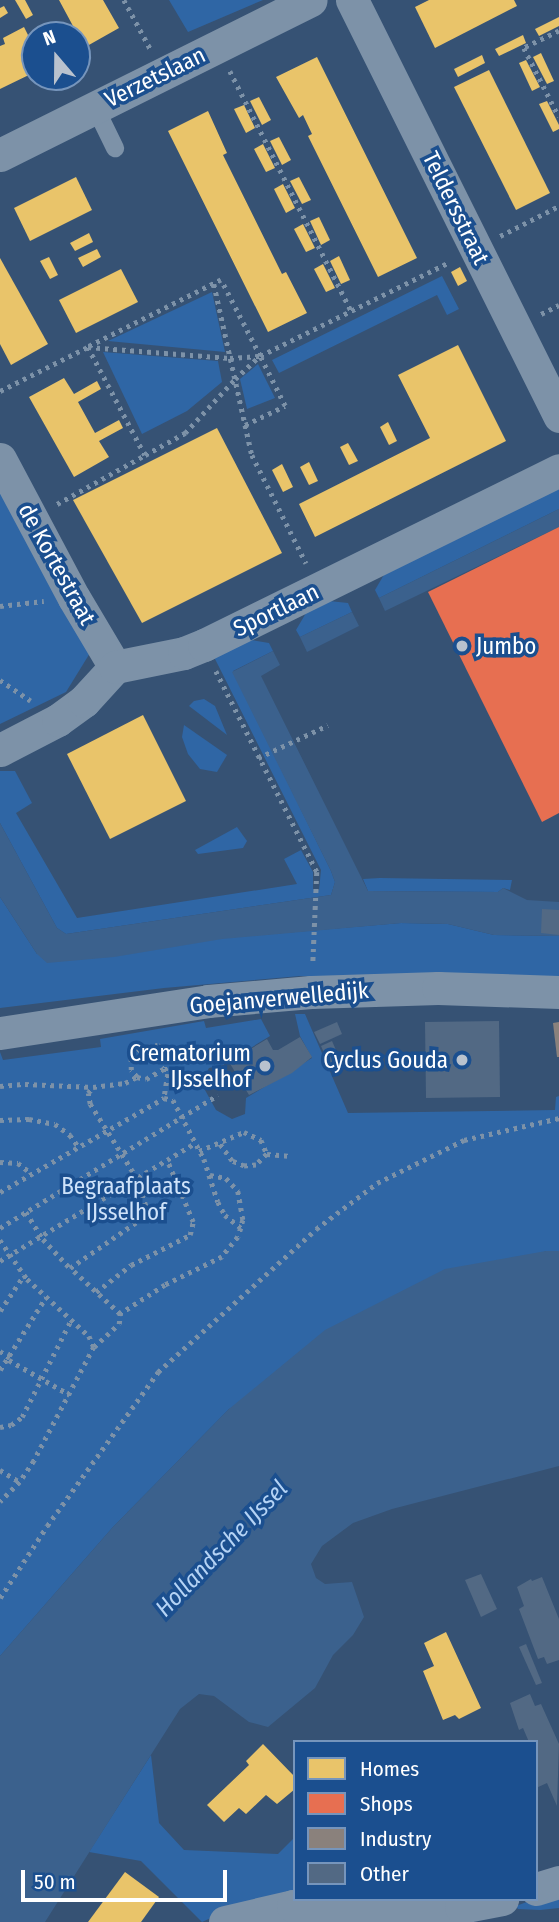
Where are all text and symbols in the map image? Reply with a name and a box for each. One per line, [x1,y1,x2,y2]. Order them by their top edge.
north arrow [21,21,91,91]
text: N [40,25,59,50]
street label: Verzetslaan [100,41,210,113]
street label: Teldersstraat [417,147,495,269]
street label: de Kortestraat [12,499,102,629]
street label: Sportlaan [229,578,323,642]
place label: Jumbo [476,632,536,660]
marker: Jumbo [454,638,470,654]
street label: Goejanverwelledijk [188,976,370,1020]
place label: Crematorium IJsselhof [129,1039,251,1093]
place label: Cyclus Gouda [323,1046,448,1074]
marker: Cyclus Gouda [454,1052,470,1068]
marker: Crematorium IJsselhof [257,1058,273,1074]
park label: Begraafplaats IJsselhof [61,1172,191,1226]
water label: Hollandsche IJssel [150,1475,294,1623]
legend [293,1740,538,1901]
text: Homes [360,1756,419,1782]
text: Shops [360,1791,413,1817]
text: Industry [360,1826,431,1852]
scale bar [24,1856,231,1900]
text: Other [360,1861,409,1887]
text: 50 m [34,1869,76,1895]

